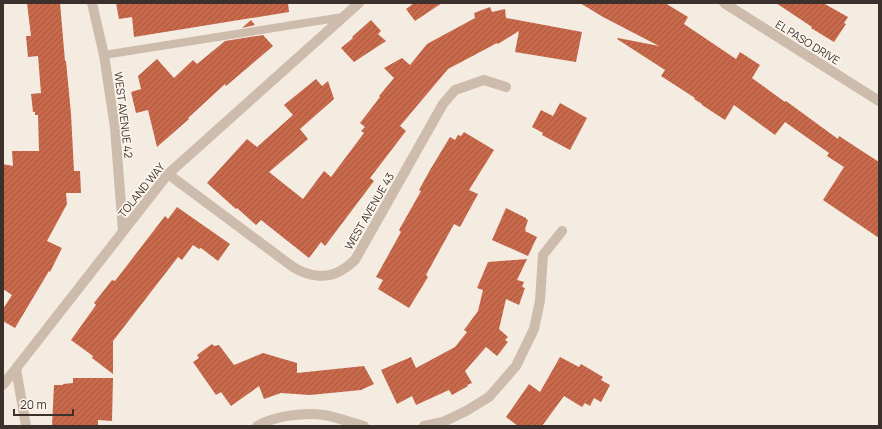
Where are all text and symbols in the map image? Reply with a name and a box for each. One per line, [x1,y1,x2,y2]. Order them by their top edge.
street label: EL PASO DRIVE [773,16,843,68]
street label: WEST AVENUE 42 [111,71,137,159]
street label: TOLAND WAY [114,159,168,220]
street label: WEST AVENUE 43 [341,170,397,252]
scale bar [14,391,73,417]
text: 20 m [20,396,47,413]

